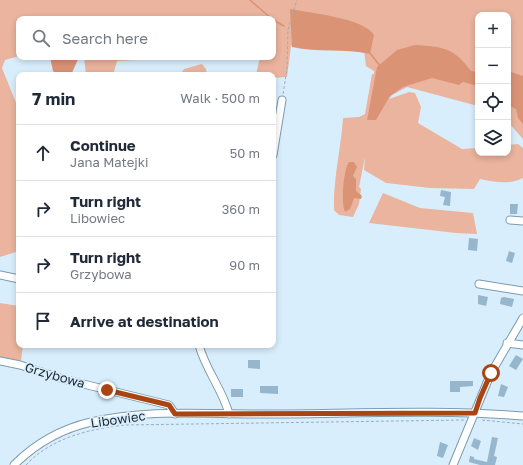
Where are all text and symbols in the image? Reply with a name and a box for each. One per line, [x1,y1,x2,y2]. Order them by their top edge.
map controls [475,12,511,156]
button: + [475,12,511,48]
search box [16,16,276,60]
icon: search [30,27,52,49]
text: Search here [62,29,148,47]
button: − [475,48,511,84]
button: locate [475,84,511,120]
text: 7 min [32,88,75,109]
text: Walk · 500 m [180,90,260,106]
button: layers [475,120,511,156]
text: Continue [70,136,136,154]
icon: ahead [32,142,54,164]
text: 50 m [230,145,260,161]
text: Jana Matejki [70,154,149,170]
text: Turn right [70,192,141,210]
icon: right [32,198,54,220]
text: 360 m [222,201,260,217]
text: Libowiec [70,210,125,226]
text: Turn right [70,248,141,266]
icon: right [32,254,54,276]
text: 90 m [229,257,260,273]
text: Grzybowa [70,266,132,282]
icon: arrive [32,310,54,332]
text: Arrive at destination [70,312,219,330]
street label: Grzybowa [23,359,87,391]
route start [482,364,500,382]
route end [98,381,116,399]
street label: Libowiec [90,407,146,431]

